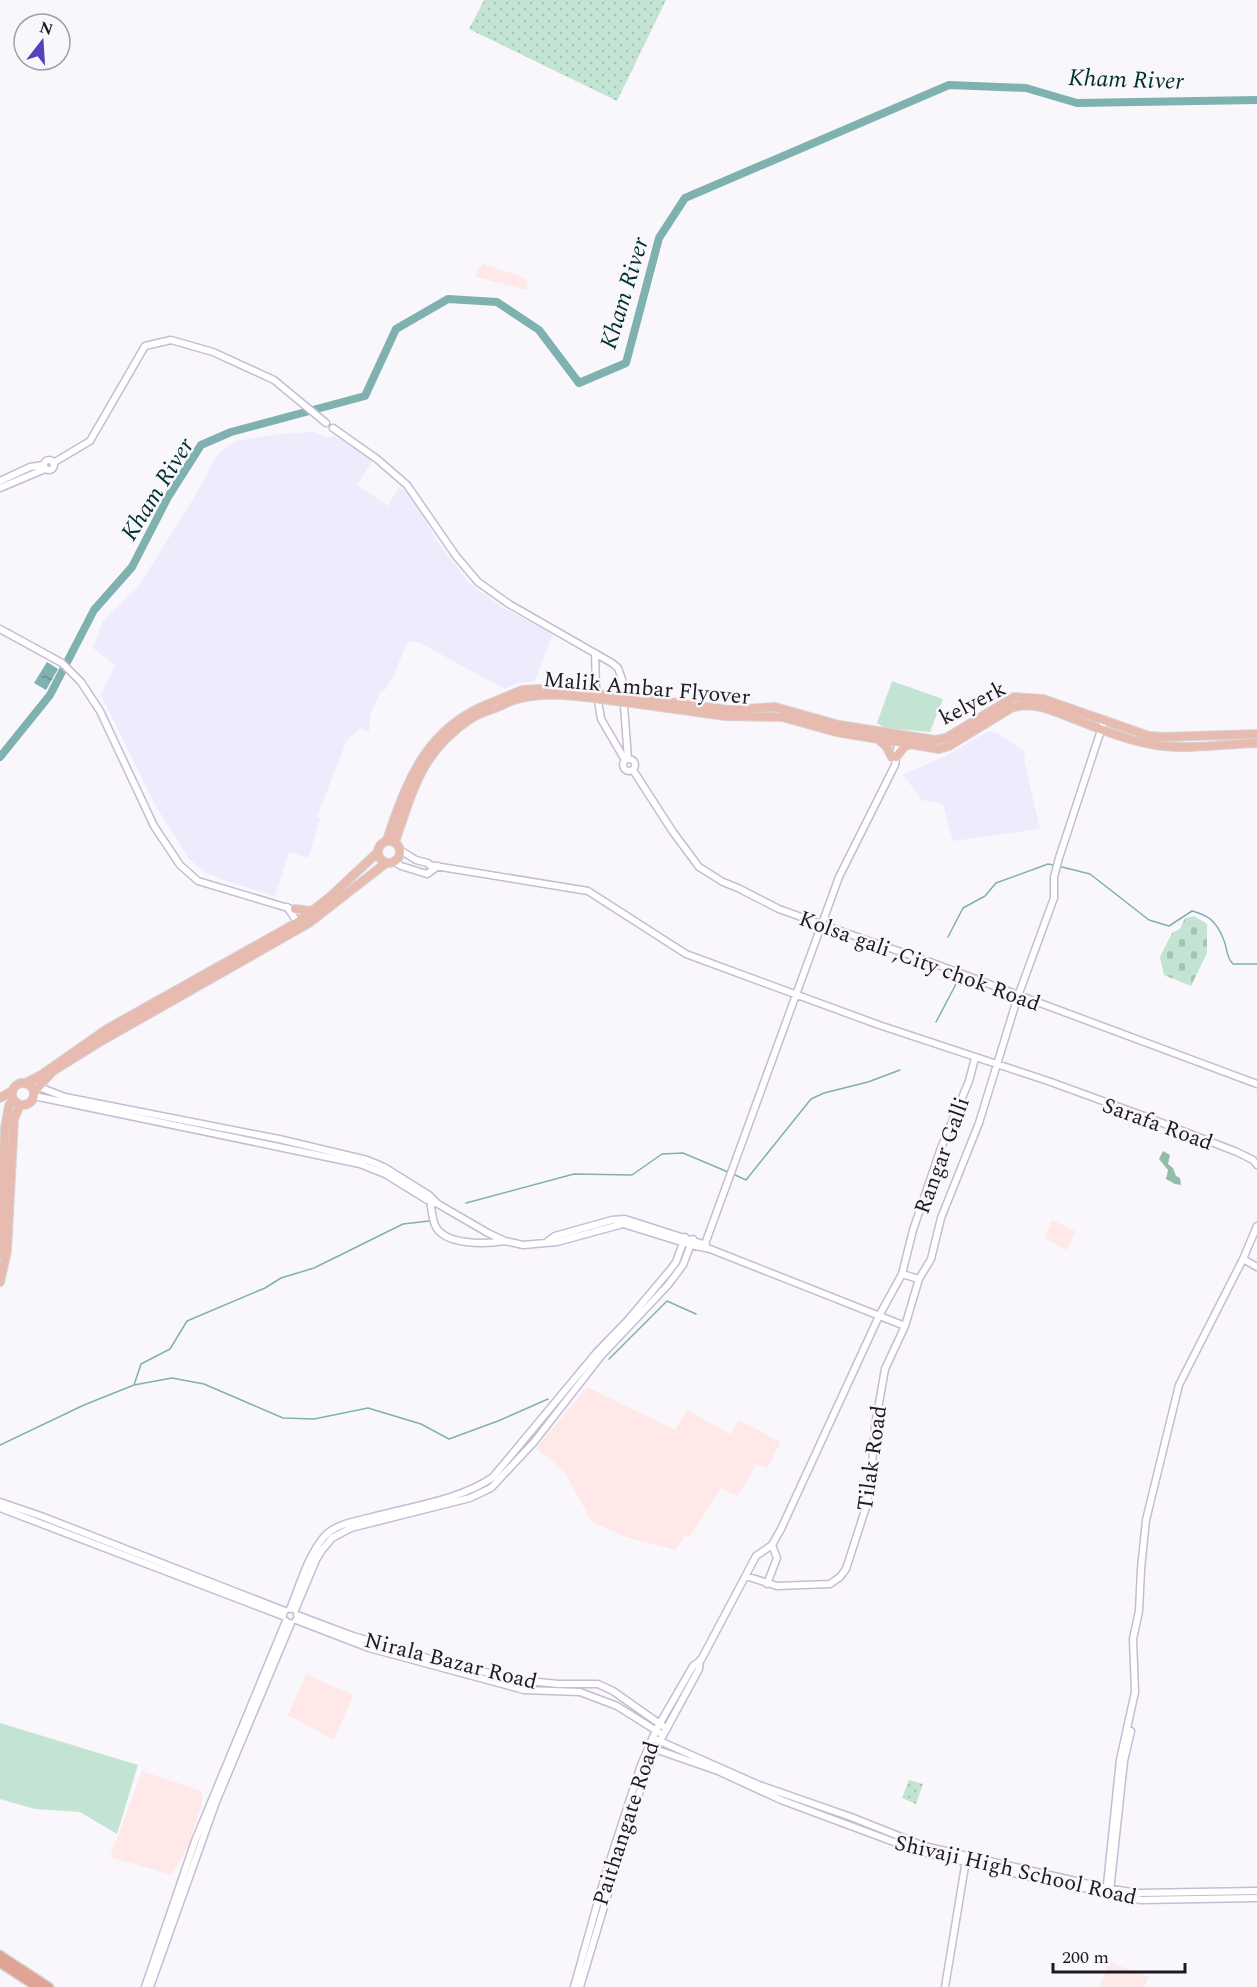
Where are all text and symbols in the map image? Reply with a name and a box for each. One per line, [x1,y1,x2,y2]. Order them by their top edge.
north arrow [12,12,72,72]
text: N [36,15,56,42]
water label: Kham River [1068,60,1185,100]
water label: Kham River [591,232,659,354]
water label: Kham River [112,430,204,548]
street label: Malik Ambar Flyover [542,663,752,714]
street label: kelyerk [933,672,1012,734]
street label: Kolsa gali ,City chok Road [794,902,1045,1021]
street label: Sarafa Road [1097,1089,1218,1160]
street label: Rangar Galli [906,1092,979,1219]
street label: Tilak Road [849,1403,896,1513]
street label: Nirala Bazar Road [361,1624,541,1699]
street label: Paithangate Road [584,1737,669,1910]
street label: Shivaji High School Road [891,1827,1140,1914]
scale bar [1053,1936,1185,1974]
text: 200 m [1062,1944,1109,1971]

